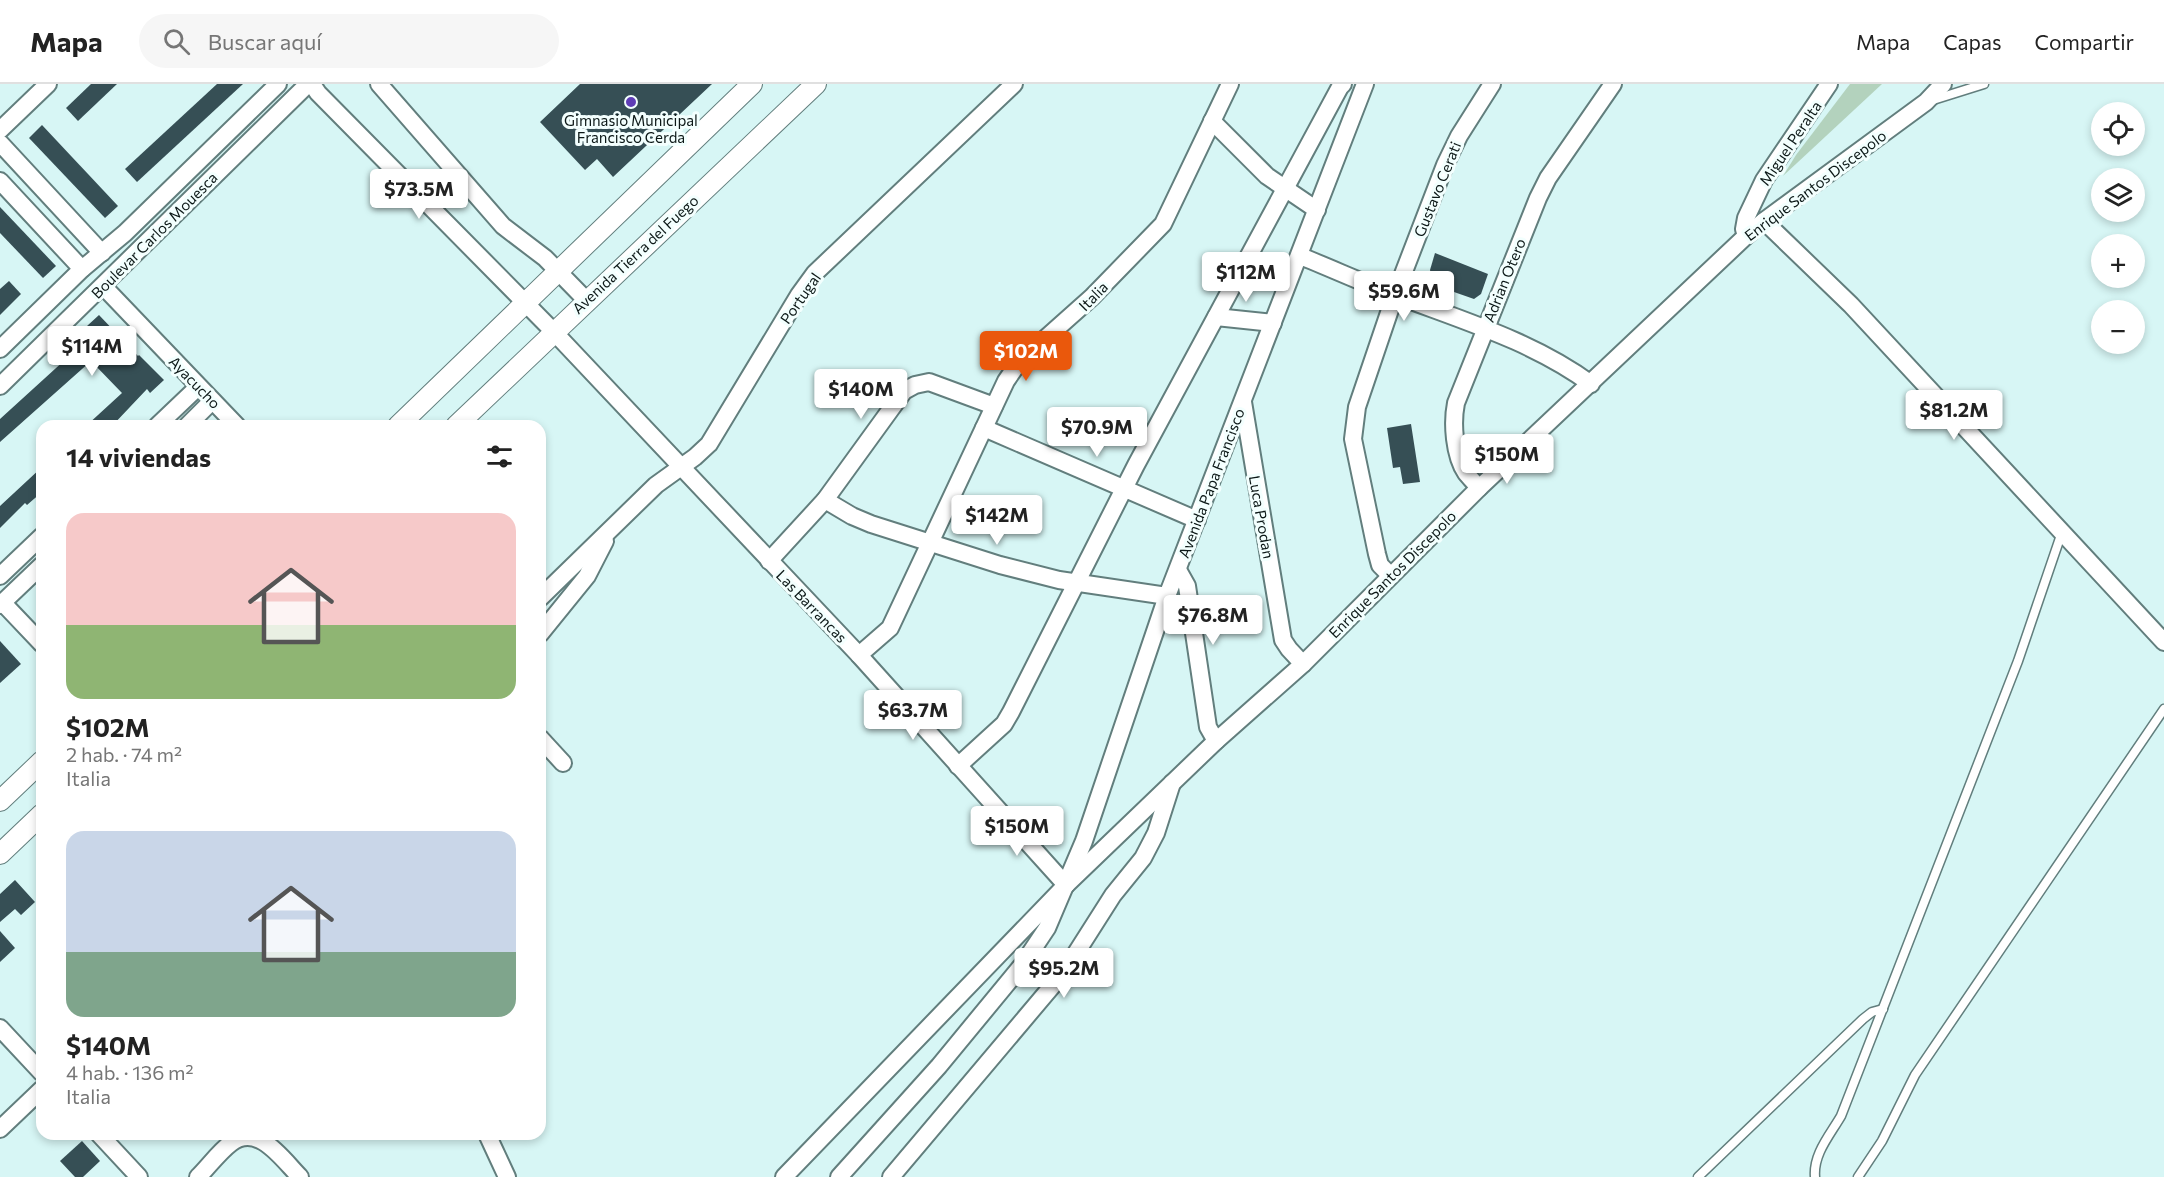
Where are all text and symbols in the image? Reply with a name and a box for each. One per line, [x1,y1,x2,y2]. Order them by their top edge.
search box [139,14,559,68]
text: Mapa [30,24,103,58]
icon: search [160,25,193,58]
text: Buscar aquí [208,28,322,55]
text: Mapa [1856,29,1910,54]
text: Capas [1943,29,2002,54]
text: Compartir [2035,29,2134,54]
marker: Gimnasio Municipal Francisco Cerda [624,95,638,109]
street label: Miguel Peralta [1755,97,1825,189]
map controls [2091,102,2145,354]
button: locate [2091,102,2145,156]
place label: Gimnasio Municipal Francisco Cerda [564,111,698,146]
street label: Enrique Santos Discepolo [1741,126,1889,244]
street label: Gustavo Cerati [1410,139,1464,239]
street label: Boulevar Carlos Mouesca [87,168,221,302]
button: layers [2091,168,2145,222]
pin: $73.5M [370,169,468,220]
text: $73.5M [384,176,454,200]
street label: Avenida Tierra del Fuego [568,191,702,317]
button: + [2091,234,2145,288]
street label: Adrian Otero [1479,235,1529,325]
pin: $112M [1204,252,1288,303]
text: $112M [1216,259,1276,283]
street label: Portugal [776,269,824,327]
pin: $59.6M [1355,271,1453,322]
street label: Italia [1075,278,1111,314]
text: $59.6M [1368,278,1440,302]
button: − [2091,300,2145,354]
pin: $114M [50,326,134,377]
pin: $102M [984,331,1068,382]
text: $114M [61,333,123,357]
text: $102M [994,338,1058,362]
street label: Ayacucho [166,352,224,412]
pin: $140M [819,369,903,420]
text: $140M [828,376,894,400]
pin: $81.2M [1905,390,2003,441]
text: $81.2M [1920,397,1988,421]
street label: Avenida Papa Francisco [1174,406,1248,560]
pin: $70.9M [1048,407,1146,458]
text: $70.9M [1061,414,1133,438]
pin: $150M [1465,434,1549,485]
icon: filters [483,440,516,473]
text: 14 viviendas [66,441,211,472]
text: $150M [1475,441,1539,465]
street label: Luca Prodan [1246,474,1278,560]
pin: $142M [955,495,1039,546]
text: $142M [965,502,1029,526]
street label: Enrique Santos Discepolo [1325,507,1459,641]
icon: home [237,552,345,660]
street label: Las Barrancas [773,566,851,646]
pin: $76.8M [1164,595,1262,646]
text: $76.8M [1177,602,1249,626]
pin: $63.7M [864,690,962,741]
text: $63.7M [878,697,948,721]
text: $102M [66,711,150,742]
text: 2 hab. · 74 m² [66,742,182,766]
text: Italia [66,766,111,790]
pin: $150M [975,806,1059,857]
text: $150M [985,813,1049,837]
icon: home [237,870,345,978]
pin: $95.2M [1015,948,1113,999]
text: $95.2M [1028,955,1100,979]
text: $140M [66,1029,151,1060]
text: 4 hab. · 136 m² [66,1060,194,1084]
text: Italia [66,1084,111,1108]

